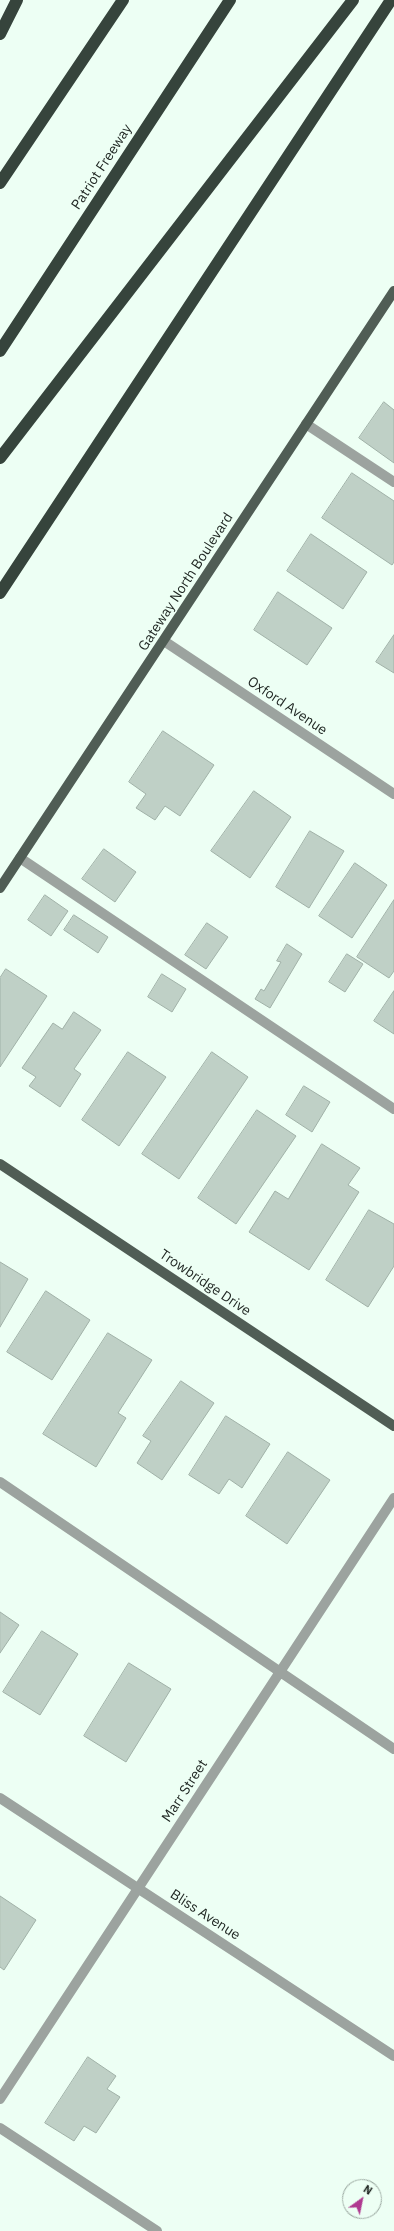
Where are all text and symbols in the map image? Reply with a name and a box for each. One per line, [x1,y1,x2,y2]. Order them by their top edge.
street label: Patriot Freeway [68,121,136,213]
street label: Gateway North Boulevard [135,510,237,654]
street label: Oxford Avenue [244,673,330,739]
street label: Trowbridge Drive [156,1246,254,1320]
street label: Marr Street [159,1757,211,1825]
street label: Bliss Avenue [167,1886,243,1944]
north arrow [342,2179,382,2219]
text: N [361,2182,375,2198]

